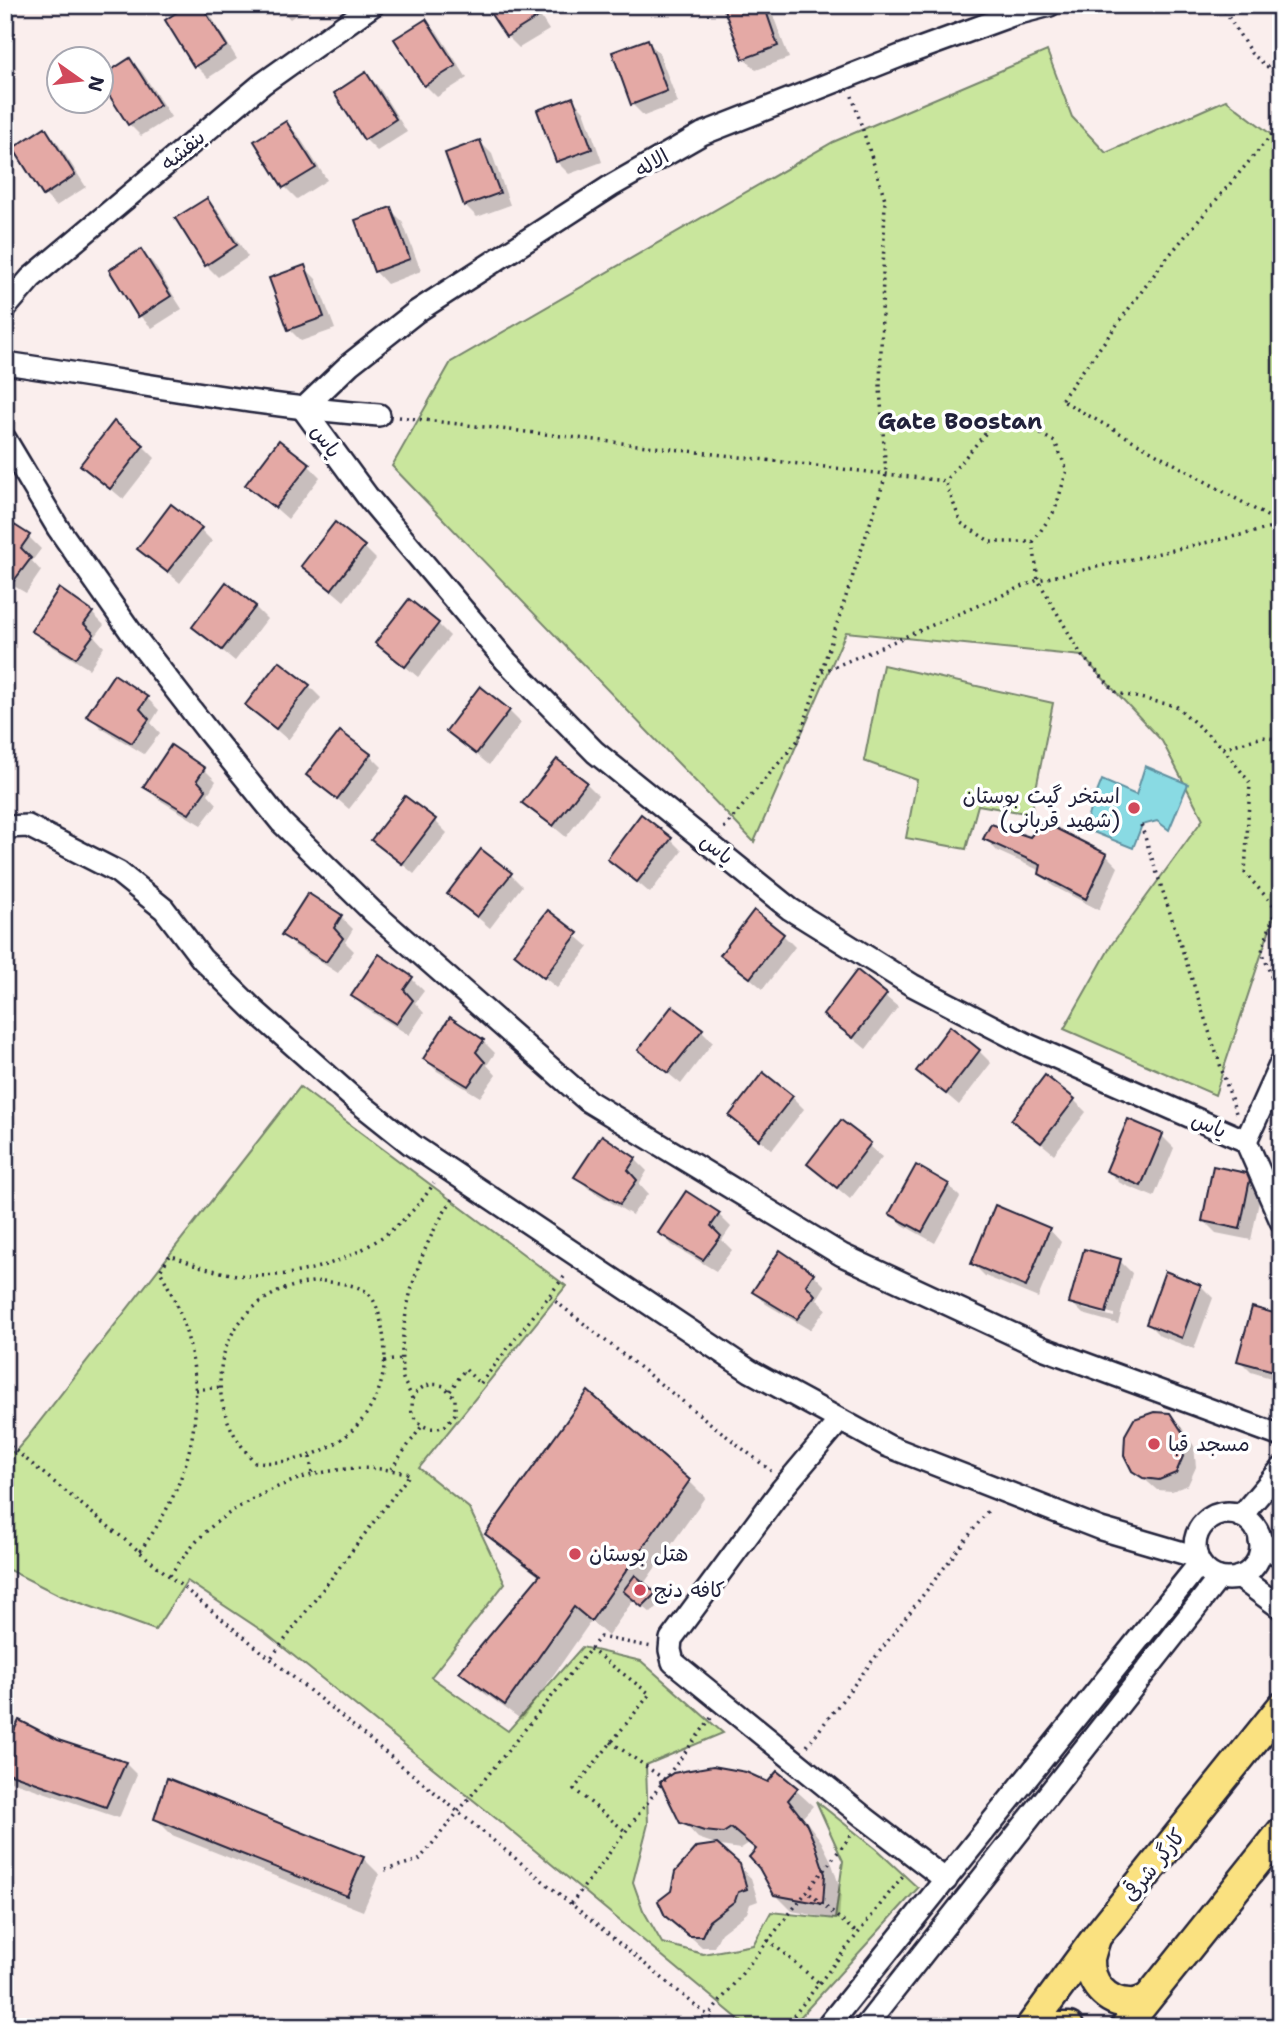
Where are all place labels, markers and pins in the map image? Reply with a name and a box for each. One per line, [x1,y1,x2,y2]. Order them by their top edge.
place label: استخر گیت بوستان (شهید قربانی) [963,782,1120,834]
marker: استخر گیت بوستان (شهید قربانی) [1126,800,1142,816]
place label: مسجد قبا [1168,1430,1250,1458]
marker: مسجد قبا [1146,1436,1162,1452]
place label: هتل بوستان [589,1540,688,1568]
marker: هتل بوستان [567,1546,583,1562]
place label: کافه دنج [654,1576,725,1604]
marker: کافه دنج [632,1582,648,1598]

